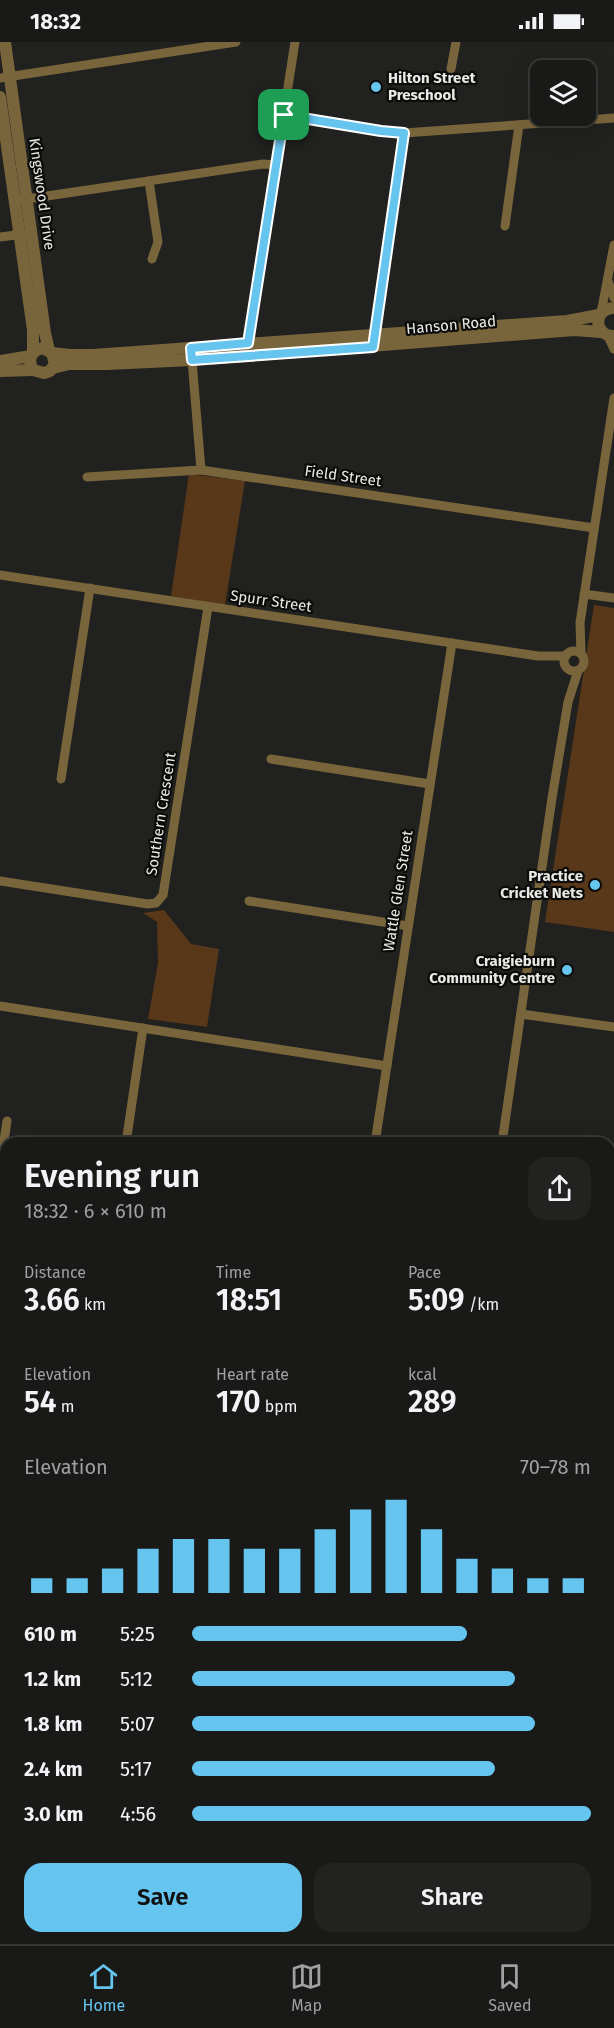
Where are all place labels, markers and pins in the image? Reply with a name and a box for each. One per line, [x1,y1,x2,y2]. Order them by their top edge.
place label: Hilton Street Preschool [388,69,476,104]
marker: Hilton Street Preschool [369,80,383,94]
pin [258,89,309,140]
place label: Practice Cricket Nets [500,867,583,902]
marker: Practice Cricket Nets [588,878,602,892]
place label: Craigieburn Community Centre [429,952,555,987]
marker: Craigieburn Community Centre [560,963,574,977]

